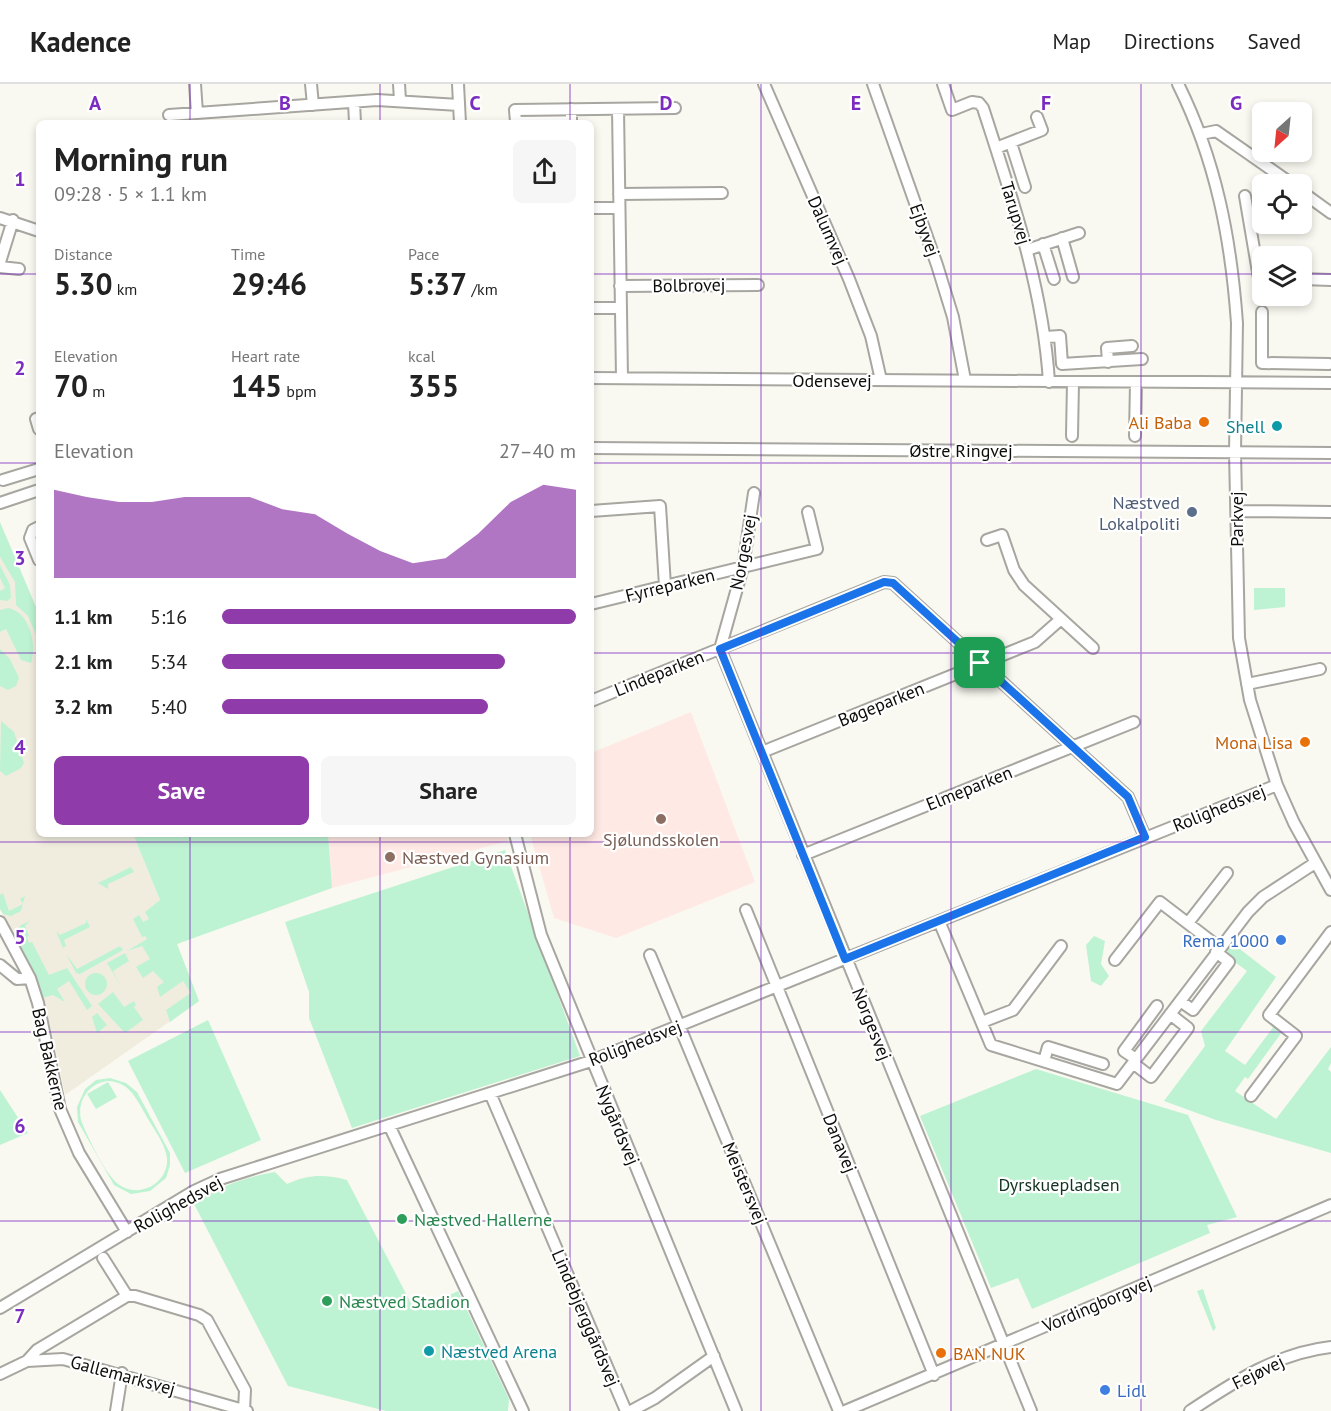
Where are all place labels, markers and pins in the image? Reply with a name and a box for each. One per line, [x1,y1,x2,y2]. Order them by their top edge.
place label: Ali Baba [1128,411,1192,434]
marker: Ali Baba [1197,415,1211,429]
place label: Shell [1226,415,1266,438]
marker: Shell [1270,419,1284,433]
place label: Næstved Lokalpoliti [1099,491,1180,535]
marker: Næstved Lokalpoliti [1185,505,1199,519]
pin [954,637,1005,688]
place label: Mona Lisa [1215,731,1293,754]
marker: Mona Lisa [1298,735,1312,749]
marker: Sjølundsskolen [654,812,668,826]
place label: Sjølundsskolen [603,828,719,851]
place label: Næstved Gynasium [402,846,549,869]
marker: Næstved Gynasium [383,850,397,864]
place label: Rema 1000 [1182,929,1269,952]
marker: Rema 1000 [1274,933,1288,947]
place label: Næstved Hallerne [414,1208,552,1231]
marker: Næstved Hallerne [395,1212,409,1226]
place label: Næstved Stadion [339,1290,470,1313]
marker: Næstved Stadion [320,1294,334,1308]
place label: Næstved Arena [441,1340,557,1363]
place label: BAN NUK [953,1342,1026,1365]
marker: Næstved Arena [422,1344,436,1358]
marker: BAN NUK [934,1346,948,1360]
place label: Lidl [1117,1379,1147,1402]
marker: Lidl [1098,1383,1112,1397]

